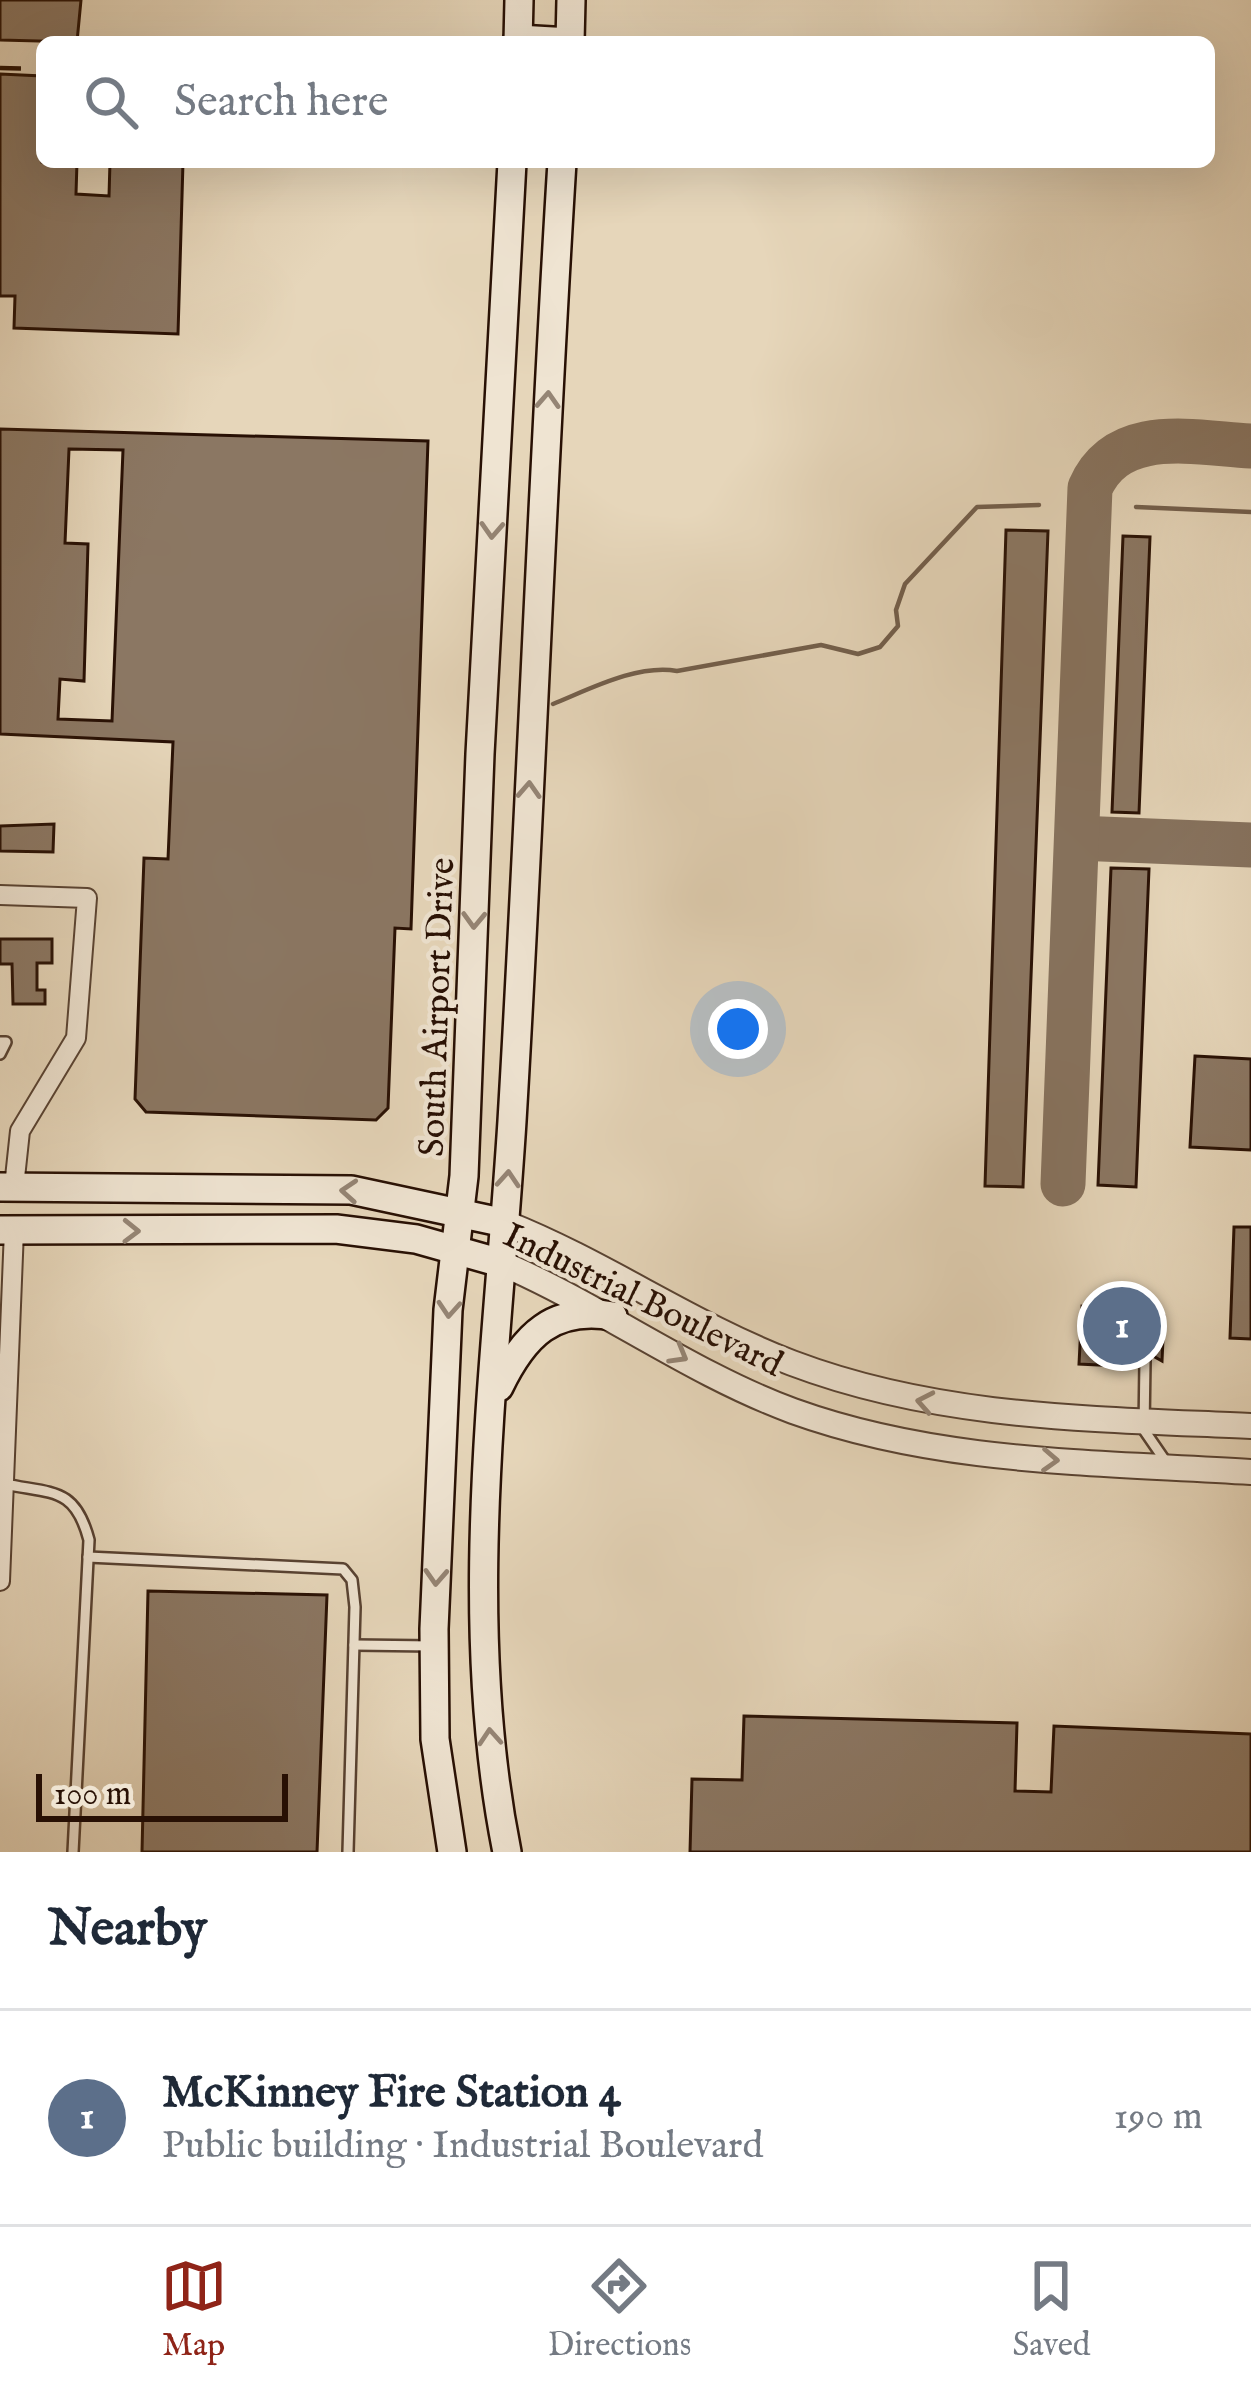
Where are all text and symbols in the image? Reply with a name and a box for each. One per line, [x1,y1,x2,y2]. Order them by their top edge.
search box [36,36,1215,168]
icon: search [78,69,144,135]
text: Search here [174,74,388,131]
one-way arrow [535,390,561,409]
one-way arrow [480,521,506,540]
one-way arrow [516,780,542,799]
street label: South Airport Drive [410,857,466,1157]
one-way arrow [461,911,487,930]
your location [708,999,768,1059]
one-way arrow [494,1169,520,1188]
one-way arrow [339,1179,358,1204]
street label: Industrial Boulevard [495,1213,791,1389]
one-way arrow [122,1218,141,1244]
pin: 1 [1083,1281,1161,1371]
one-way arrow [436,1300,462,1319]
one-way arrow [666,1341,688,1364]
one-way arrow [916,1390,936,1416]
one-way arrow [1041,1447,1060,1473]
one-way arrow [423,1568,449,1587]
one-way arrow [477,1727,503,1746]
scale bar [36,1768,288,1821]
text: 100 m [54,1774,131,1816]
text: Nearby [48,1898,207,1963]
text: McKinney Fire Station 4 [162,2065,621,2122]
text: 1 [80,2093,94,2142]
text: 190 m [1114,2093,1203,2142]
text: Public building · Industrial Boulevard [162,2122,763,2171]
tab: Map [161,2253,227,2367]
tab: Directions [548,2253,691,2367]
tab: Saved [1012,2253,1090,2367]

